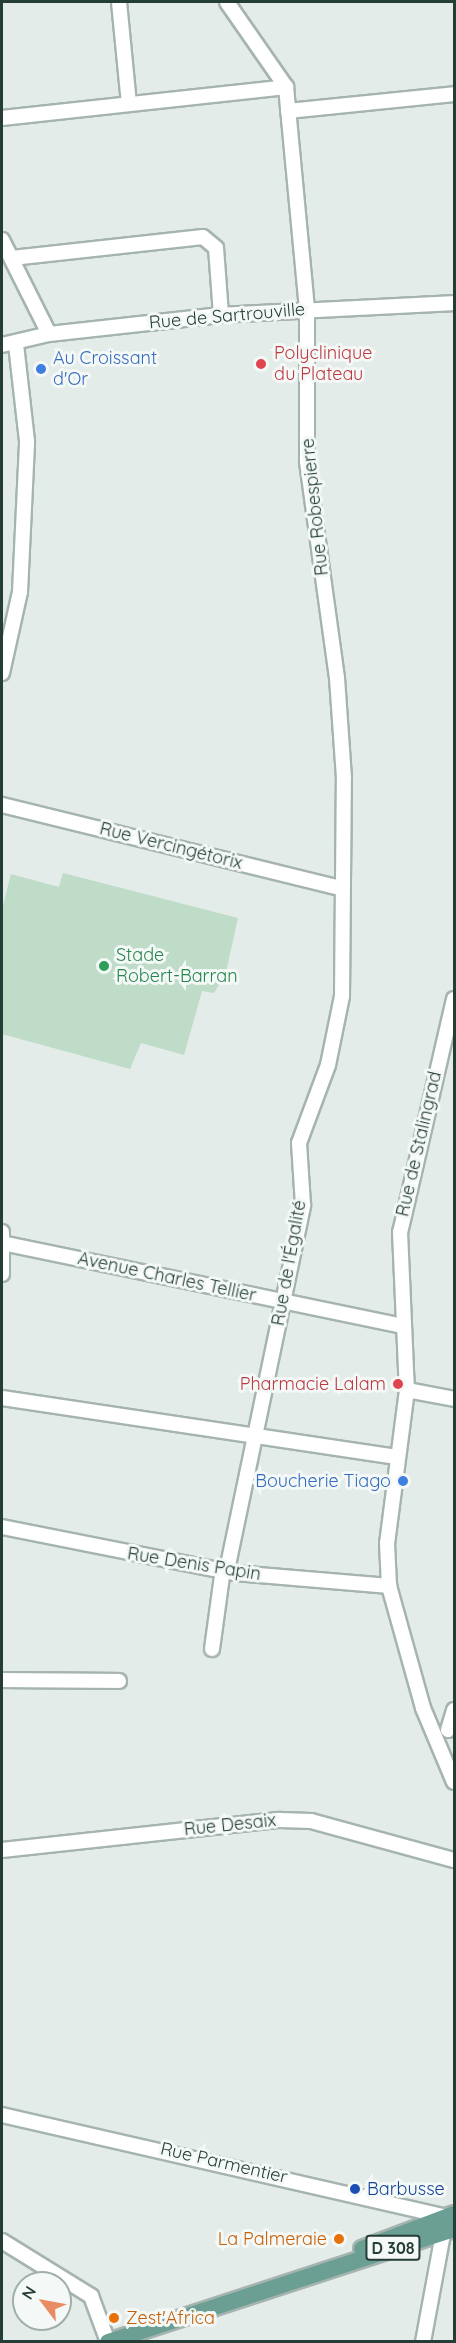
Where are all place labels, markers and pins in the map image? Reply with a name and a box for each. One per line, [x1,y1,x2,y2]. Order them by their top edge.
place label: Polyclinique du Plateau [274,343,372,386]
place label: Au Croissant d'Or [53,348,157,391]
marker: Polyclinique du Plateau [252,355,270,373]
marker: Au Croissant d'Or [34,362,48,376]
place label: Stade Robert-Barran [116,945,238,988]
marker: Stade Robert-Barran [97,959,111,973]
place label: Pharmacie Lalam [240,1373,386,1395]
marker: Pharmacie Lalam [391,1377,405,1391]
place label: Boucherie Tiago [255,1470,391,1492]
marker: Boucherie Tiago [396,1474,410,1488]
place label: Barbusse [367,2178,445,2200]
marker: Barbusse [348,2182,362,2196]
place label: La Palmeraie [218,2228,327,2250]
marker: La Palmeraie [332,2232,346,2246]
place label: Zest'Africa [126,2307,215,2329]
marker: Zest'Africa [107,2311,121,2325]

